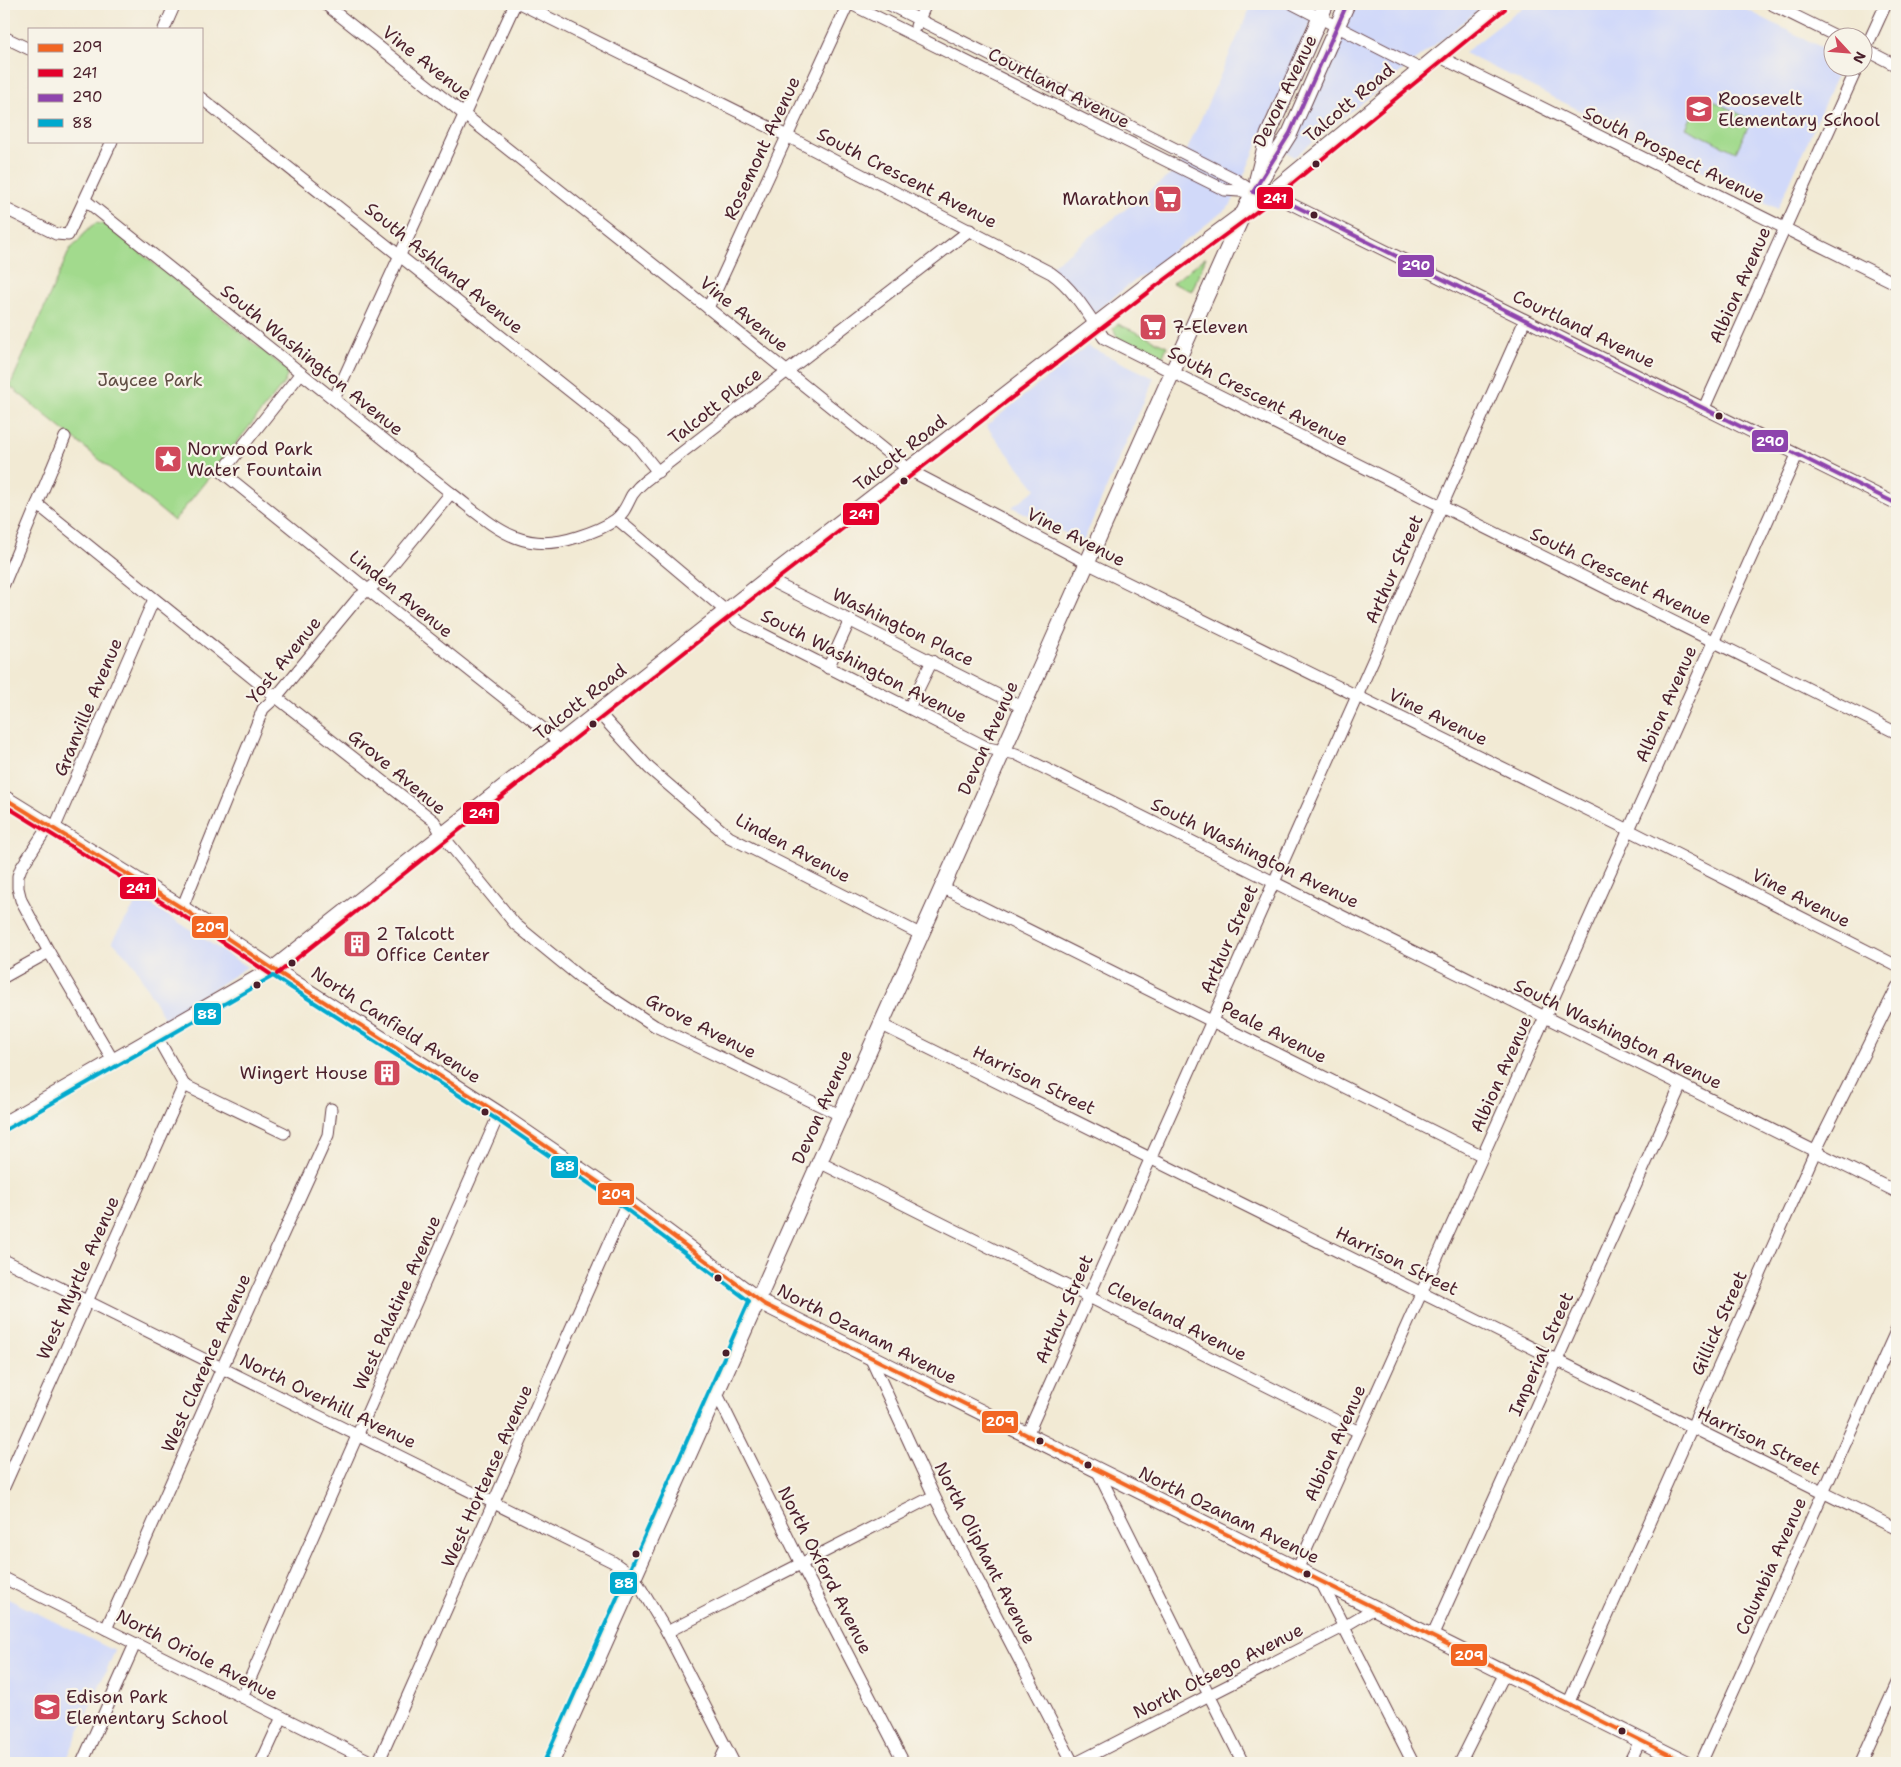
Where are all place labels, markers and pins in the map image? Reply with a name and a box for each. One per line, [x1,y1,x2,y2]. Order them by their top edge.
place label: Roosevelt Elementary School [1718,87,1881,132]
school or university icon: Roosevelt Elementary School [1684,94,1714,124]
unlabelled marker [1311,159,1321,169]
supermarket icon: Marathon [1153,184,1183,214]
place label: Marathon [1062,187,1149,211]
unlabelled marker [1309,210,1319,220]
supermarket icon: 7-Eleven [1138,312,1168,342]
place label: 7-Eleven [1172,315,1248,339]
unlabelled marker [1714,411,1724,421]
place label: Norwood Park Water Fountain [187,437,322,482]
place icon: Norwood Park Water Fountain [153,444,183,474]
unlabelled marker [899,476,909,486]
unlabelled marker [588,719,598,729]
place label: 2 Talcott Office Center [376,922,490,967]
building icon: 2 Talcott Office Center [342,929,372,959]
unlabelled marker [287,958,297,968]
unlabelled marker [252,980,262,990]
building icon: Wingert House [372,1058,402,1088]
place label: Wingert House [239,1061,368,1085]
unlabelled marker [480,1107,490,1117]
unlabelled marker [713,1273,723,1283]
unlabelled marker [721,1348,731,1358]
unlabelled marker [1035,1436,1045,1446]
unlabelled marker [1083,1460,1093,1470]
unlabelled marker [631,1549,641,1559]
unlabelled marker [1302,1569,1312,1579]
place label: Edison Park Elementary School [66,1685,229,1730]
school or university icon: Edison Park Elementary School [32,1692,62,1722]
unlabelled marker [1617,1726,1627,1736]

